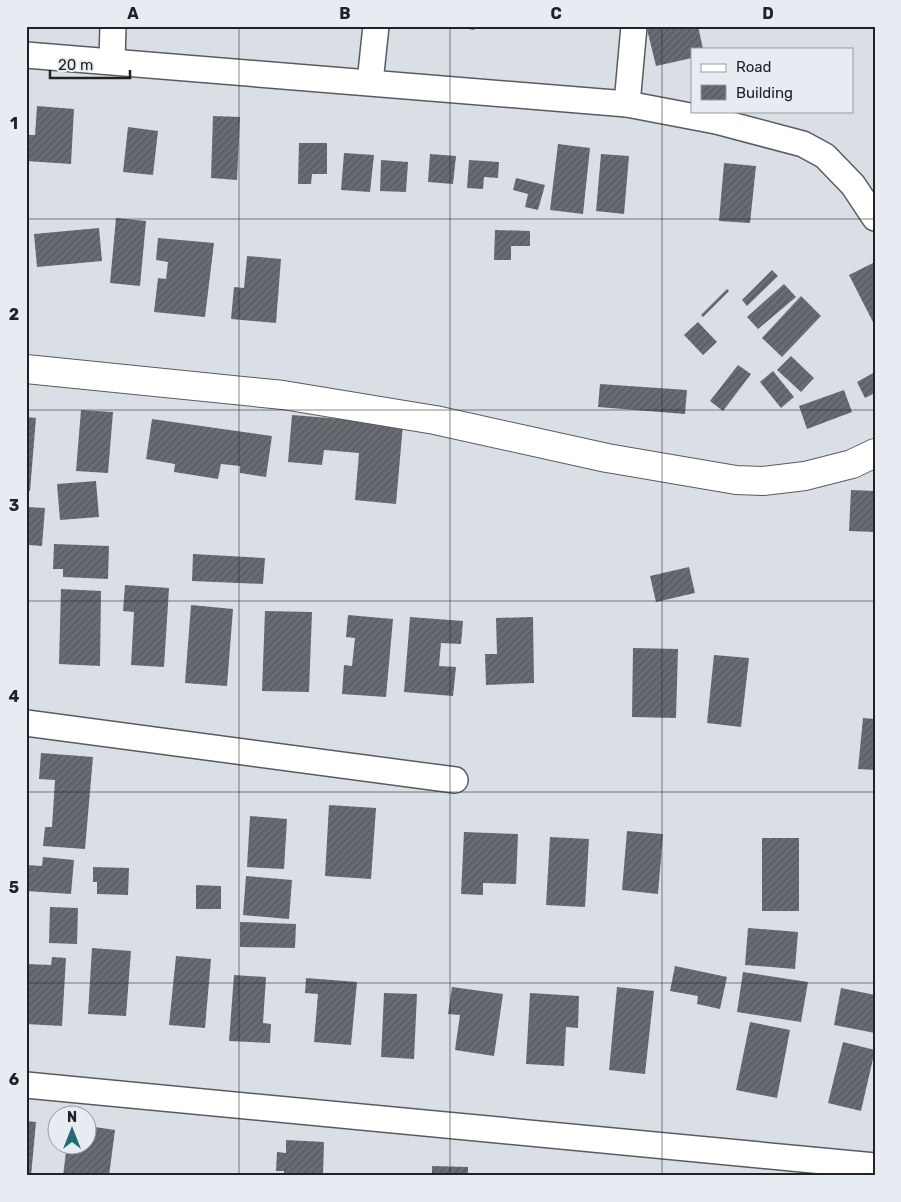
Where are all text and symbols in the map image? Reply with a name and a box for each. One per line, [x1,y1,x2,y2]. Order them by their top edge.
text: A [127,4,139,23]
text: B [339,4,351,23]
text: C [550,4,562,23]
text: D [762,4,774,23]
scale bar [50,48,130,80]
legend [691,48,854,112]
text: 20 m [58,56,93,74]
text: Road [736,58,772,76]
text: Building [736,84,793,102]
text: 1 [10,114,18,133]
text: 2 [9,305,19,324]
text: 3 [9,496,19,515]
text: 4 [9,687,20,706]
text: 5 [9,878,19,897]
text: 6 [9,1070,19,1089]
north arrow [48,1104,98,1154]
text: N [67,1109,77,1126]

